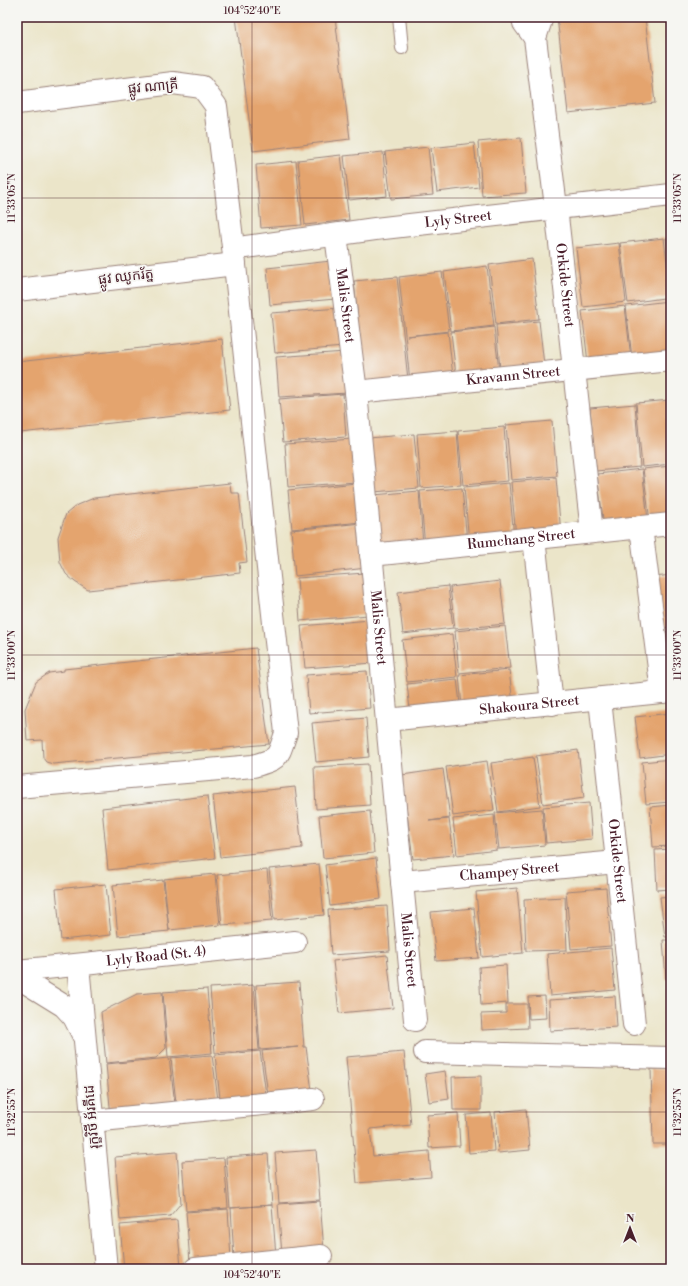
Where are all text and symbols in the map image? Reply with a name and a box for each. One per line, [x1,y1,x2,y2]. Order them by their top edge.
text: 104°52'40"E [223,5,281,17]
street label: ផ្លូវ ណាគ្រី [127,76,179,100]
text: 11°33'05"N [6,173,18,223]
text: 11°33'05"N [672,173,684,223]
street label: Lyly Street [424,207,493,232]
street label: Orkide Street [551,242,578,328]
street label: ផ្លូវ ឈូករ័ត្ន [97,265,155,291]
street label: Malis Street [331,267,359,344]
street label: Kravann Street [465,362,561,390]
street label: Rumchang Street [466,525,576,554]
street label: Malis Street [366,589,391,666]
text: 11°33'00"N [6,629,18,680]
text: 11°33'00"N [672,629,684,680]
street label: Shakoura Street [478,691,580,720]
street label: Orkide Street [604,818,630,904]
street label: Champey Street [459,858,560,886]
street label: Malis Street [396,912,421,989]
street label: Lyly Road (St. 4) [105,942,207,971]
street label: រុក្ខវិថី អ័រគីដេ [80,1084,104,1150]
text: 11°32'55"N [6,1087,18,1136]
text: 11°32'55"N [672,1087,684,1136]
north arrow [610,1208,650,1248]
text: N [626,1212,635,1226]
text: 104°52'40"E [223,1269,281,1281]

